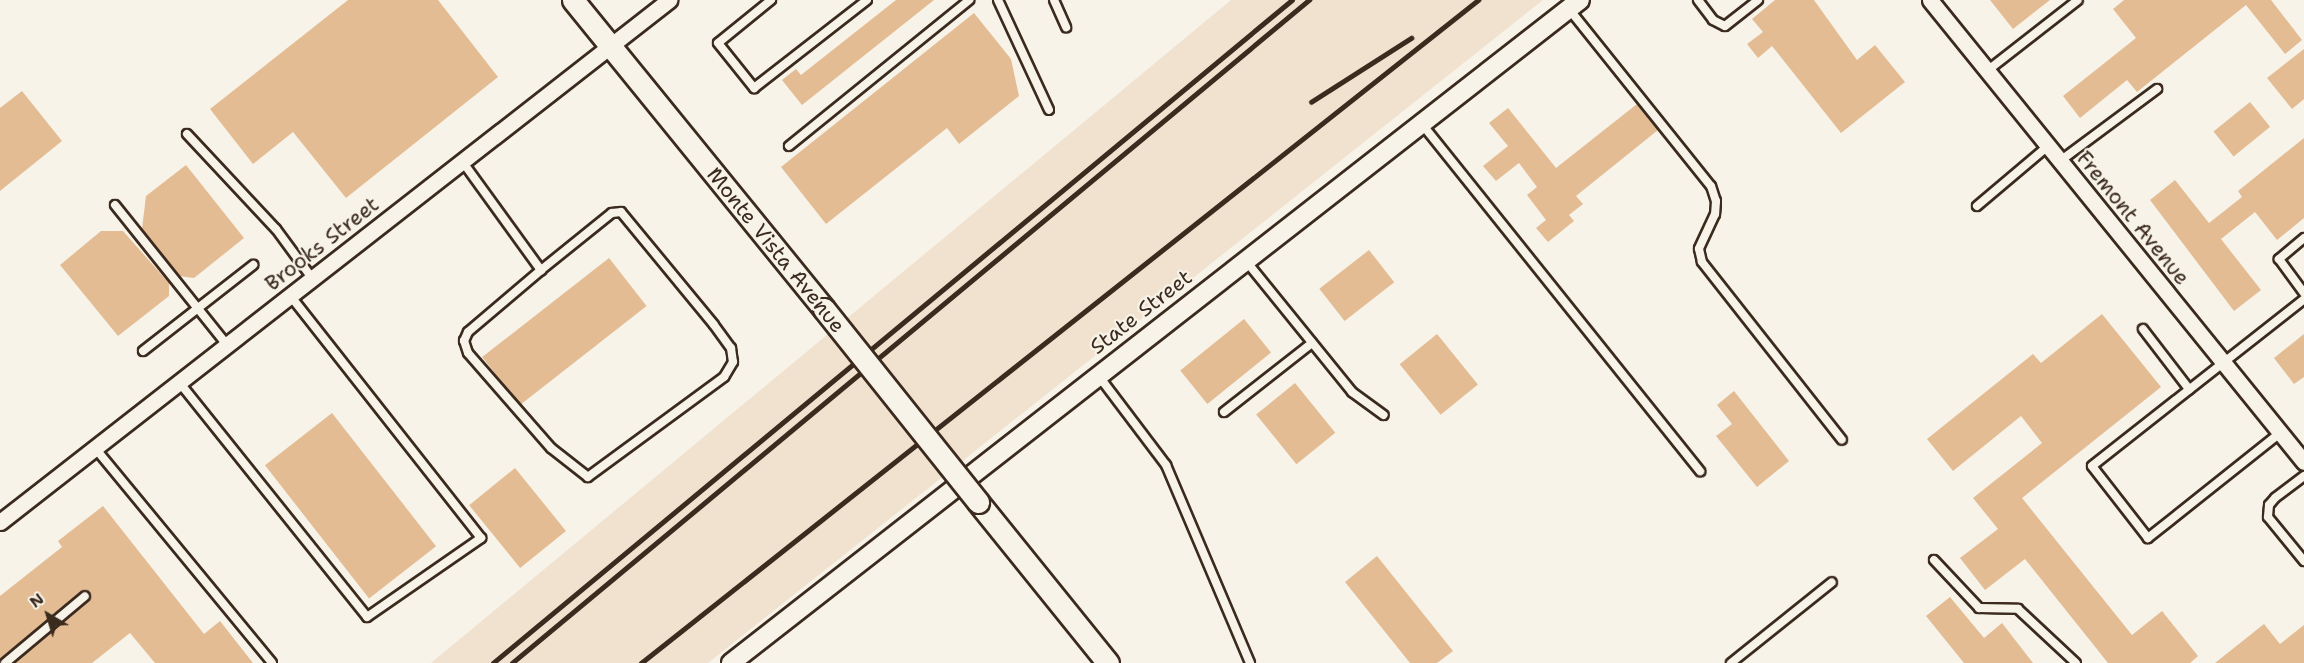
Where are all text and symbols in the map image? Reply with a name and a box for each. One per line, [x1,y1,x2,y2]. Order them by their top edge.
street label: Fremont Avenue [2071,146,2195,290]
street label: Monte Vista Avenue [702,162,850,338]
street label: Brooks Street [260,192,384,296]
street label: State Street [1085,264,1197,360]
north arrow [18,585,78,645]
text: N [25,588,48,613]

